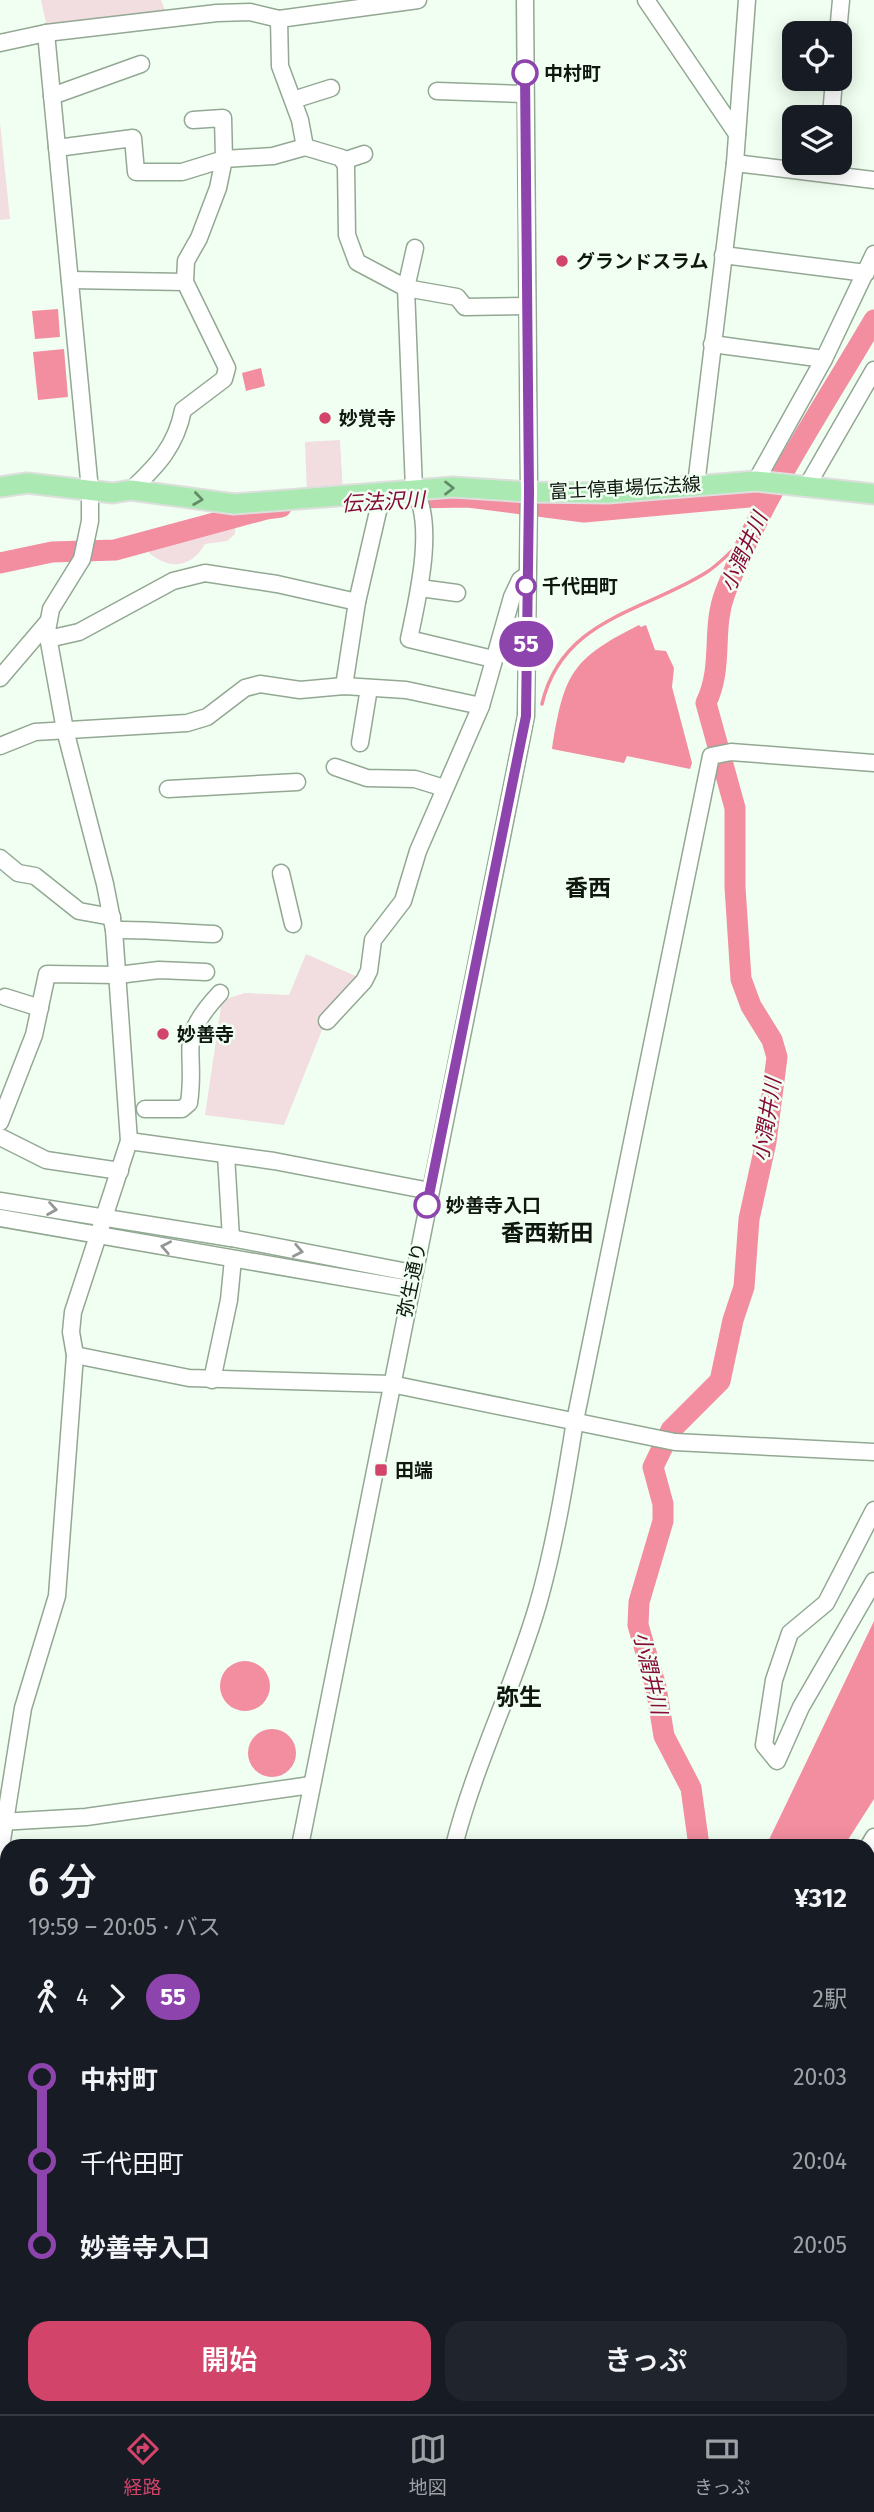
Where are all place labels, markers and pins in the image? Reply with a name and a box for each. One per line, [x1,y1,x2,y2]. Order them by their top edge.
marker: 中村町 [512,60,538,86]
place label: 中村町 [544,62,601,85]
place label: グランドスラム [576,250,708,273]
marker: グランドスラム [554,253,570,269]
place label: 妙覚寺 [339,407,396,430]
marker: 妙覚寺 [317,410,333,426]
place label: 千代田町 [542,575,618,598]
marker: 千代田町 [516,576,536,596]
place label: 妙善寺 [177,1023,234,1046]
marker: 妙善寺 [155,1026,171,1042]
marker: 妙善寺入口 [414,1192,440,1218]
place label: 妙善寺入口 [446,1194,541,1217]
place label: 田端 [395,1459,433,1482]
marker: 田端 [373,1462,389,1478]

